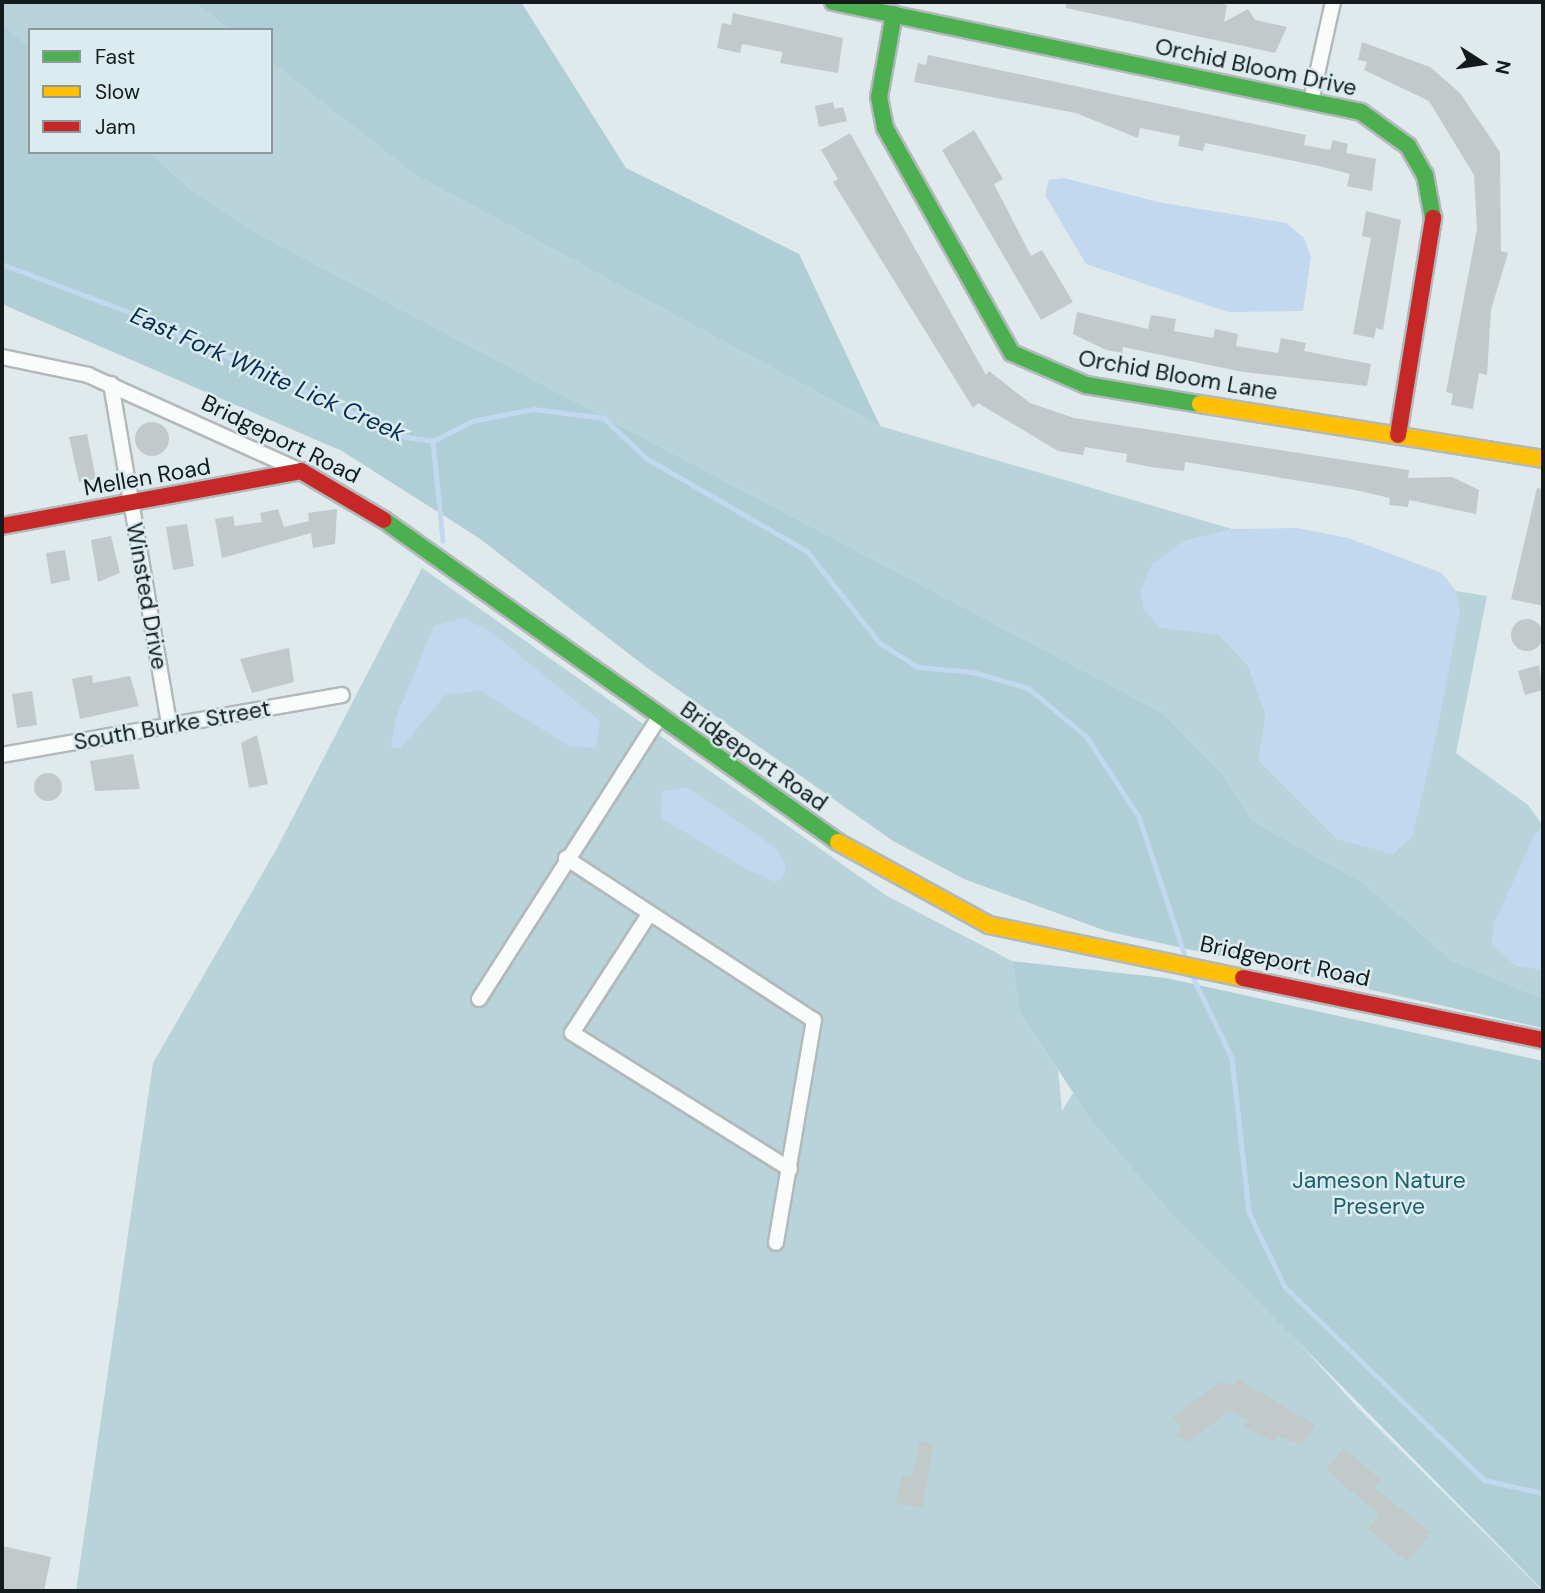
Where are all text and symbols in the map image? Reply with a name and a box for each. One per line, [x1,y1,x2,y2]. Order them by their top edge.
legend [28,28,273,154]
north arrow [1447,28,1517,98]
street label: Orchid Bloom Drive [1153,32,1359,102]
text: Fast [95,43,135,71]
text: N [1489,58,1517,77]
text: Slow [95,78,140,106]
text: Jam [95,113,136,141]
water label: East Fork White Lick Creek [126,300,410,448]
street label: Orchid Bloom Lane [1076,344,1280,406]
street label: Bridgeport Road [197,389,365,489]
street label: Mellen Road [81,452,213,502]
street label: Winsted Drive [120,520,174,672]
street label: South Burke Street [72,694,272,756]
street label: Bridgeport Road [675,695,833,817]
street label: Bridgeport Road [1198,930,1372,992]
park label: Jameson Nature Preserve [1292,1166,1466,1220]

